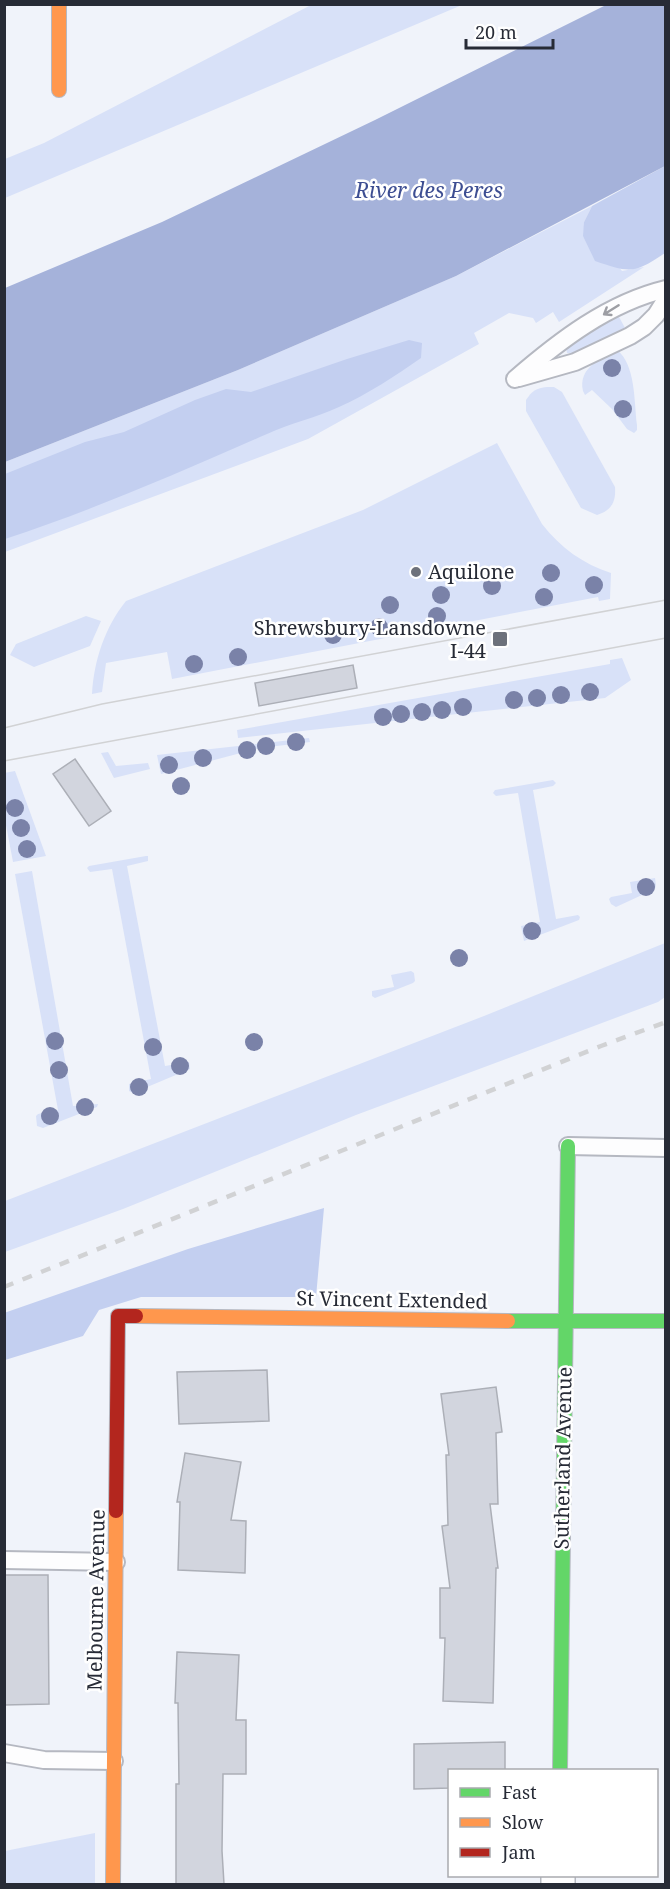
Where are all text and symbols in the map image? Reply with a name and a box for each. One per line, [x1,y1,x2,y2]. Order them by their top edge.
scale bar [466,12,553,50]
text: 20 m [475,20,517,44]
water label: River des Peres [354,176,503,204]
one-way arrow [603,304,620,316]
place label: Aquilone [428,558,514,585]
marker: Aquilone [409,565,423,579]
place label: Shrewsbury-Lansdowne I-44 [254,614,486,664]
marker: Shrewsbury-Lansdowne I-44 [491,630,509,648]
street label: St Vincent Extended [296,1284,488,1315]
street label: Sutherland Avenue [547,1366,578,1550]
street label: Melbourne Avenue [80,1509,111,1691]
legend [448,1769,658,1877]
text: Fast [502,1780,537,1804]
text: Slow [502,1810,544,1834]
text: Jam [501,1840,536,1864]

